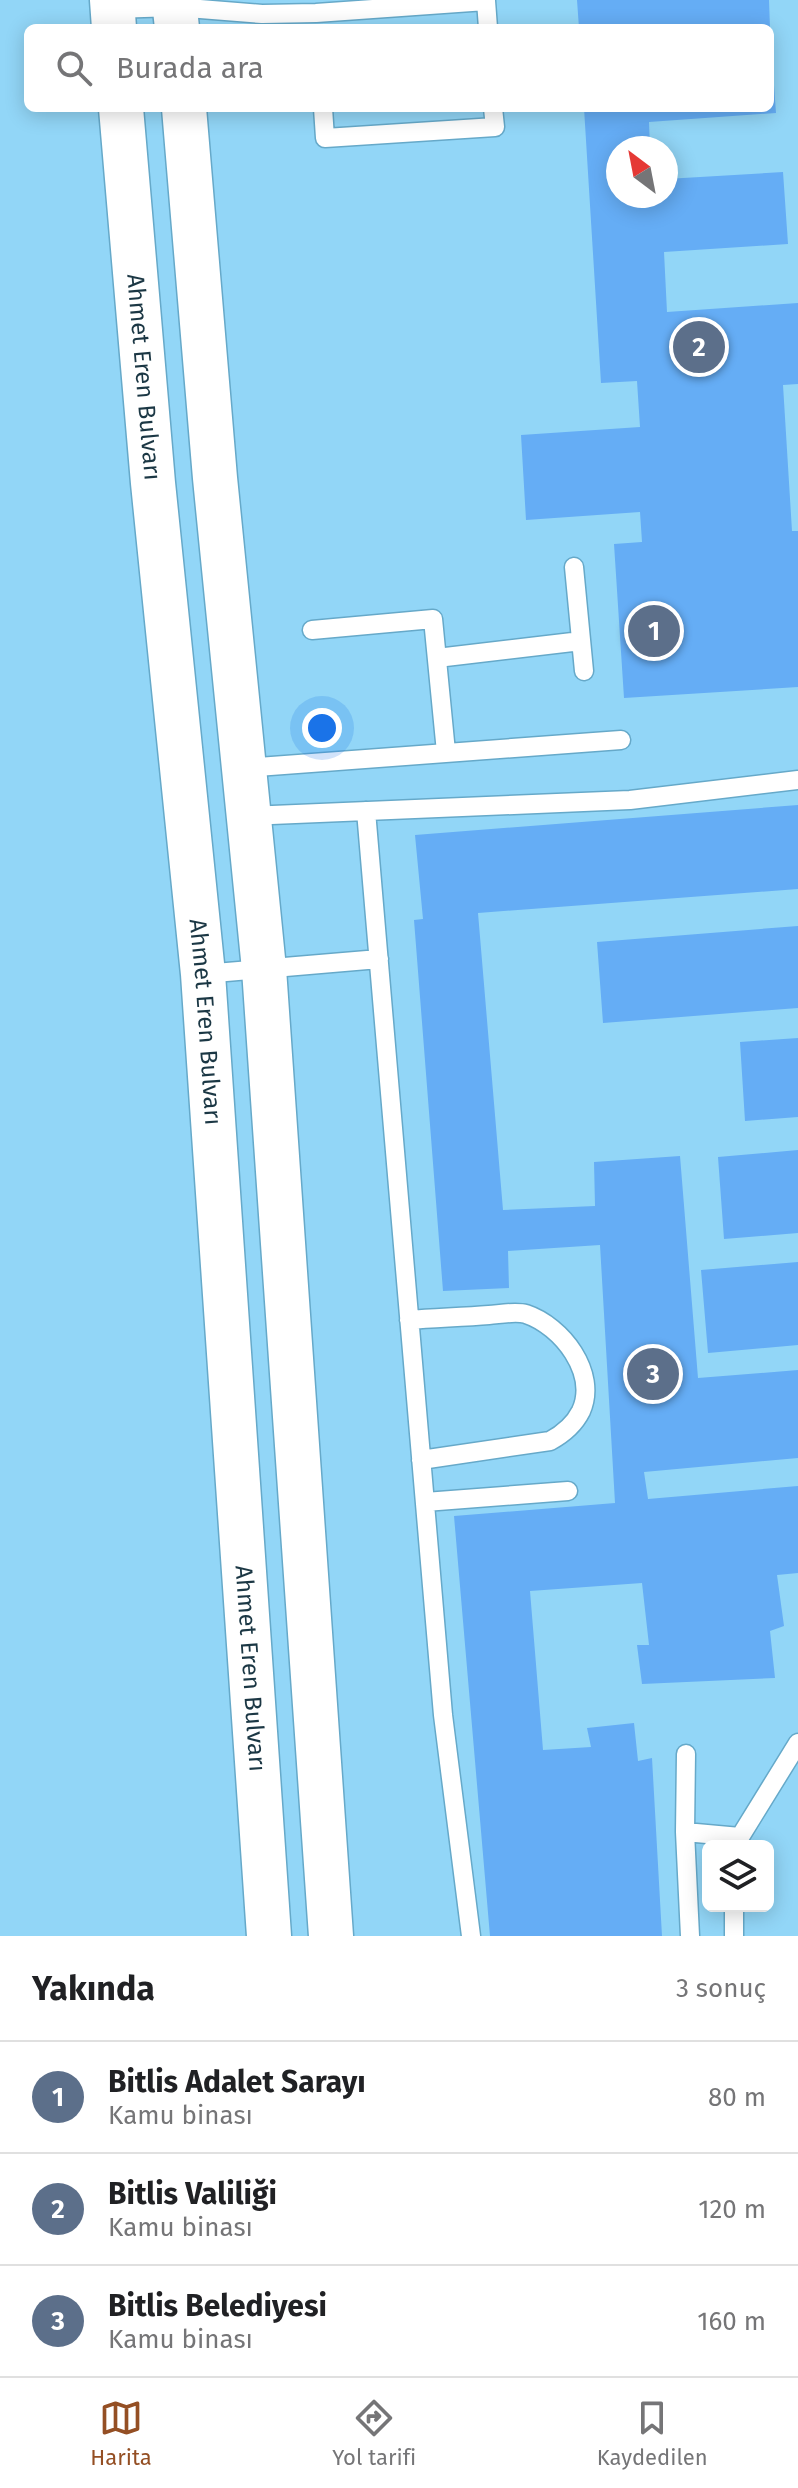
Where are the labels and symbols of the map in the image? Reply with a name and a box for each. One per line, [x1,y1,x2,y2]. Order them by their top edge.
north arrow [606,136,678,208]
street label: Ahmet Eren Bulvarı [121,273,167,481]
pin: 2 [673,317,725,377]
pin: 1 [628,601,680,661]
your location [302,708,342,748]
street label: Ahmet Eren Bulvarı [183,917,227,1126]
pin: 3 [627,1344,679,1404]
street label: Ahmet Eren Bulvarı [230,1564,272,1773]

